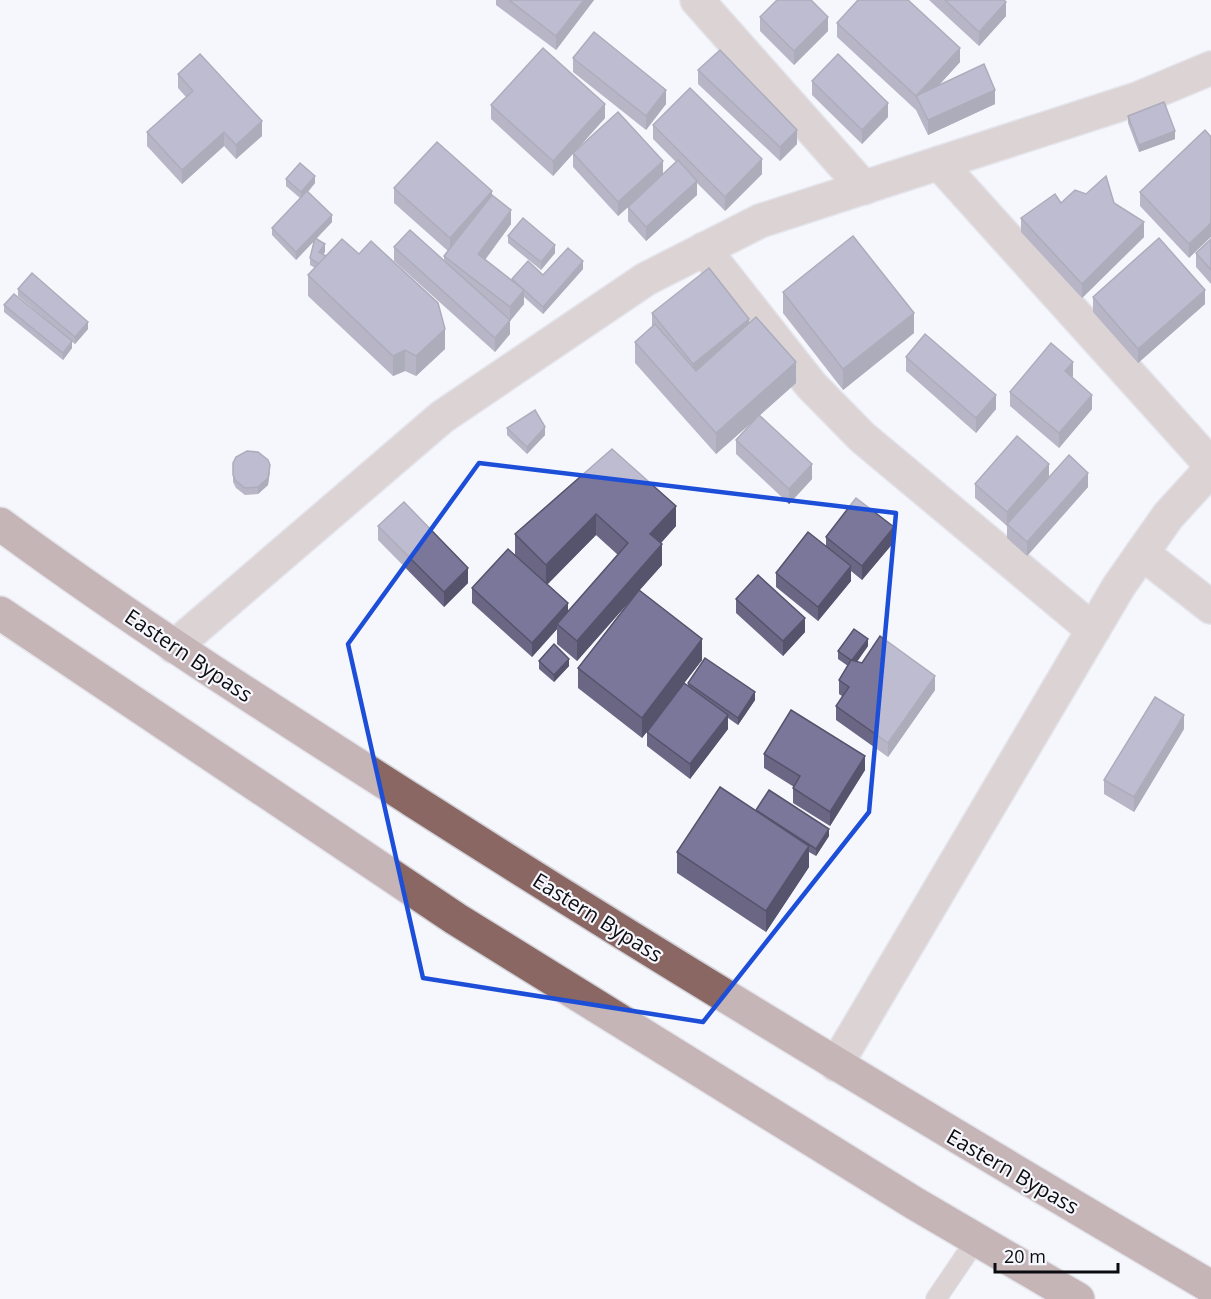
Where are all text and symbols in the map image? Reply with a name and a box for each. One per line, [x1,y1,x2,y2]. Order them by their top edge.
street label: Eastern Bypass [120,602,258,708]
street label: Eastern Bypass [528,866,668,968]
street label: Eastern Bypass [942,1122,1084,1220]
scale bar [995,1236,1118,1274]
text: 20 m [1004,1244,1046,1268]

